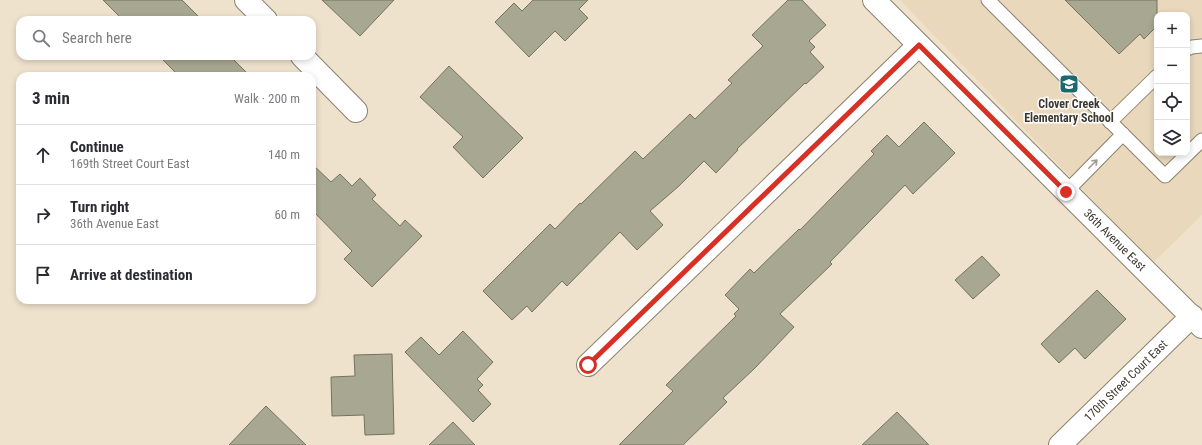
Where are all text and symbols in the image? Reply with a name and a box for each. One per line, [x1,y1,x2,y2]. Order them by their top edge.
map controls [1154,12,1190,156]
button: + [1154,12,1190,48]
search box [16,16,316,60]
icon: search [30,27,52,49]
text: Search here [62,29,132,47]
button: − [1154,48,1190,84]
school or university icon: Clover Creek Elementary School [1058,73,1080,95]
button: locate [1154,84,1190,120]
text: 3 min [32,88,70,108]
text: Walk · 200 m [234,91,300,106]
place label: Clover Creek Elementary School [1024,97,1114,125]
button: layers [1154,120,1190,156]
text: Continue [70,138,124,156]
icon: ahead [32,144,54,166]
text: 140 m [268,147,300,162]
text: 169th Street Court East [70,156,190,171]
one-way arrow [1088,159,1098,169]
route end [1057,183,1075,201]
text: Turn right [70,198,129,216]
icon: right [32,204,54,226]
street label: 36th Avenue East [1081,206,1149,274]
text: 60 m [274,207,300,222]
text: 36th Avenue East [70,216,159,231]
icon: arrive [32,264,54,286]
text: Arrive at destination [70,266,193,284]
street label: 170th Street Court East [1081,337,1171,424]
route start [579,356,597,374]

